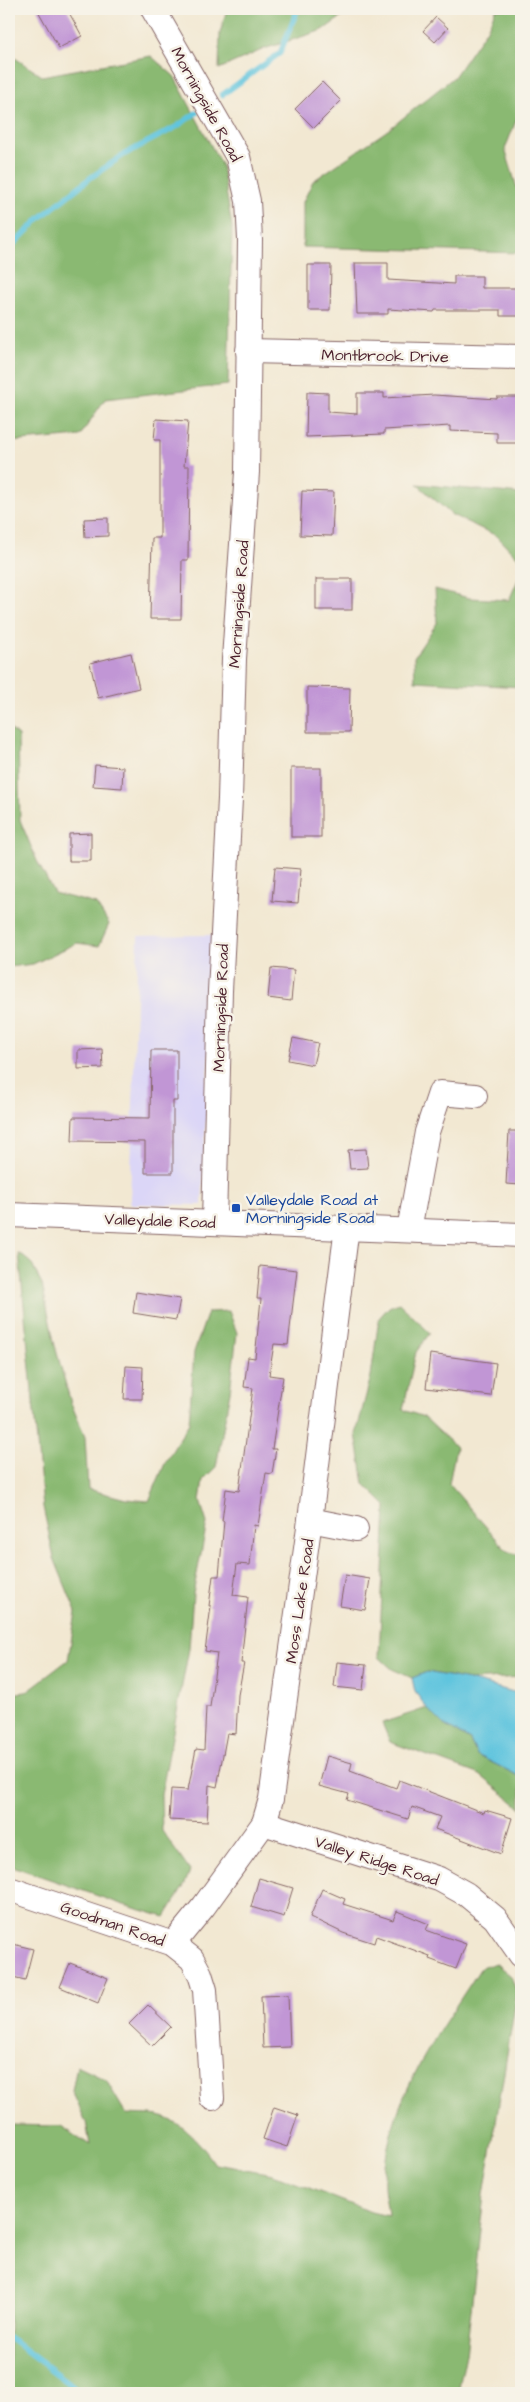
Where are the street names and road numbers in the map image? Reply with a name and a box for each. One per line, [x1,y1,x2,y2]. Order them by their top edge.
street label: Morningside Road [165,43,247,166]
street label: Montbrook Drive [321,344,449,368]
street label: Morningside Road [224,539,255,669]
street label: Morningside Road [208,944,235,1073]
street label: Valleydale Road [104,1208,216,1235]
street label: Moss Lake Road [280,1537,320,1665]
street label: Valley Ridge Road [312,1831,442,1892]
street label: Goodman Road [58,1896,168,1952]

